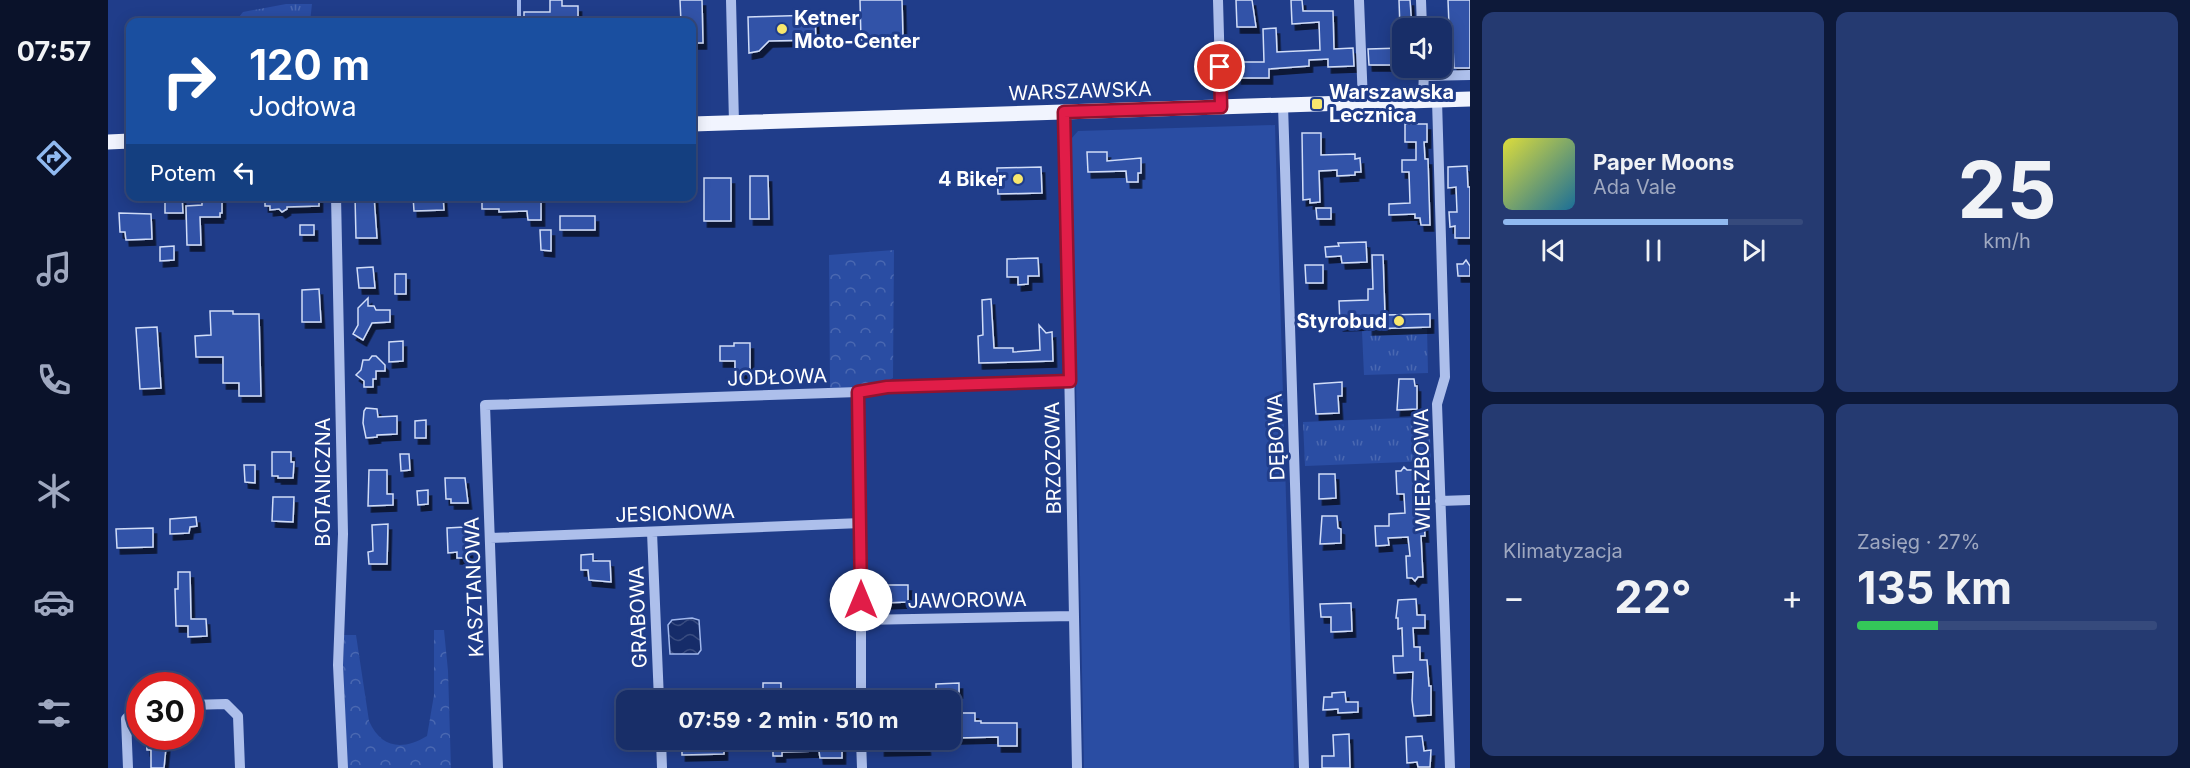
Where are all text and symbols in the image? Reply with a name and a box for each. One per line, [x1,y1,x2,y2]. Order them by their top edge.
place label: Ketner Moto-Center [794,6,920,53]
map controls [1392,18,1452,78]
button: sound [1392,18,1452,78]
marker: Ketner Moto-Center [775,22,789,36]
text: 07:57 [17,35,91,68]
text: 120 m [249,39,370,90]
pin [1194,41,1245,92]
icon: right [150,42,228,120]
icon: arrive [1203,50,1236,83]
street label: WARSZAWSKA [1008,77,1152,105]
place label: Warszawska Lecznica [1329,80,1454,127]
text: Jodłowa [249,90,357,123]
marker: Warszawska Lecznica [1310,97,1324,111]
icon: directions [33,137,75,179]
text: 25 [1958,142,2057,237]
text: Paper Moons [1593,149,1734,175]
icon: left [228,156,261,189]
text: Potem [150,160,216,186]
place label: 4 Biker [938,167,1006,191]
marker: 4 Biker [1011,172,1025,186]
text: Ada Vale [1593,175,1676,199]
text: km/h [1983,229,2031,253]
icon: previous [1537,234,1570,267]
icon: pause [1637,234,1670,267]
icon: next [1737,234,1770,267]
icon: music [33,248,75,290]
place label: Styrobud [1297,309,1387,333]
marker: Styrobud [1392,314,1406,328]
icon: phone [33,359,75,401]
street label: JODŁOWA [727,363,828,391]
street label: DĘBOWA [1262,393,1290,481]
street label: BRZOZOWA [1040,401,1066,515]
street label: WIERZBOWA [1409,408,1435,532]
street label: BOTANICZNA [311,417,335,547]
icon: climate [33,470,75,512]
street label: JESIONOWA [615,499,735,527]
street label: KASZTANOWA [460,516,488,658]
text: Zasięg · 27% [1857,530,1980,554]
text: Klimatyzacja [1503,539,1623,563]
text: 135 km [1857,560,2012,615]
street label: GRABOWA [624,565,652,669]
position arrow [829,568,893,632]
text: 22° [1614,569,1692,624]
text: − [1503,577,1525,617]
text: + [1781,577,1803,617]
icon: car [33,581,75,623]
street label: JAWOROWA [907,587,1027,613]
speed limit sign: 30 [126,672,204,750]
icon: filters [33,692,75,734]
text: 07:59 · 2 min · 510 m [678,707,899,733]

